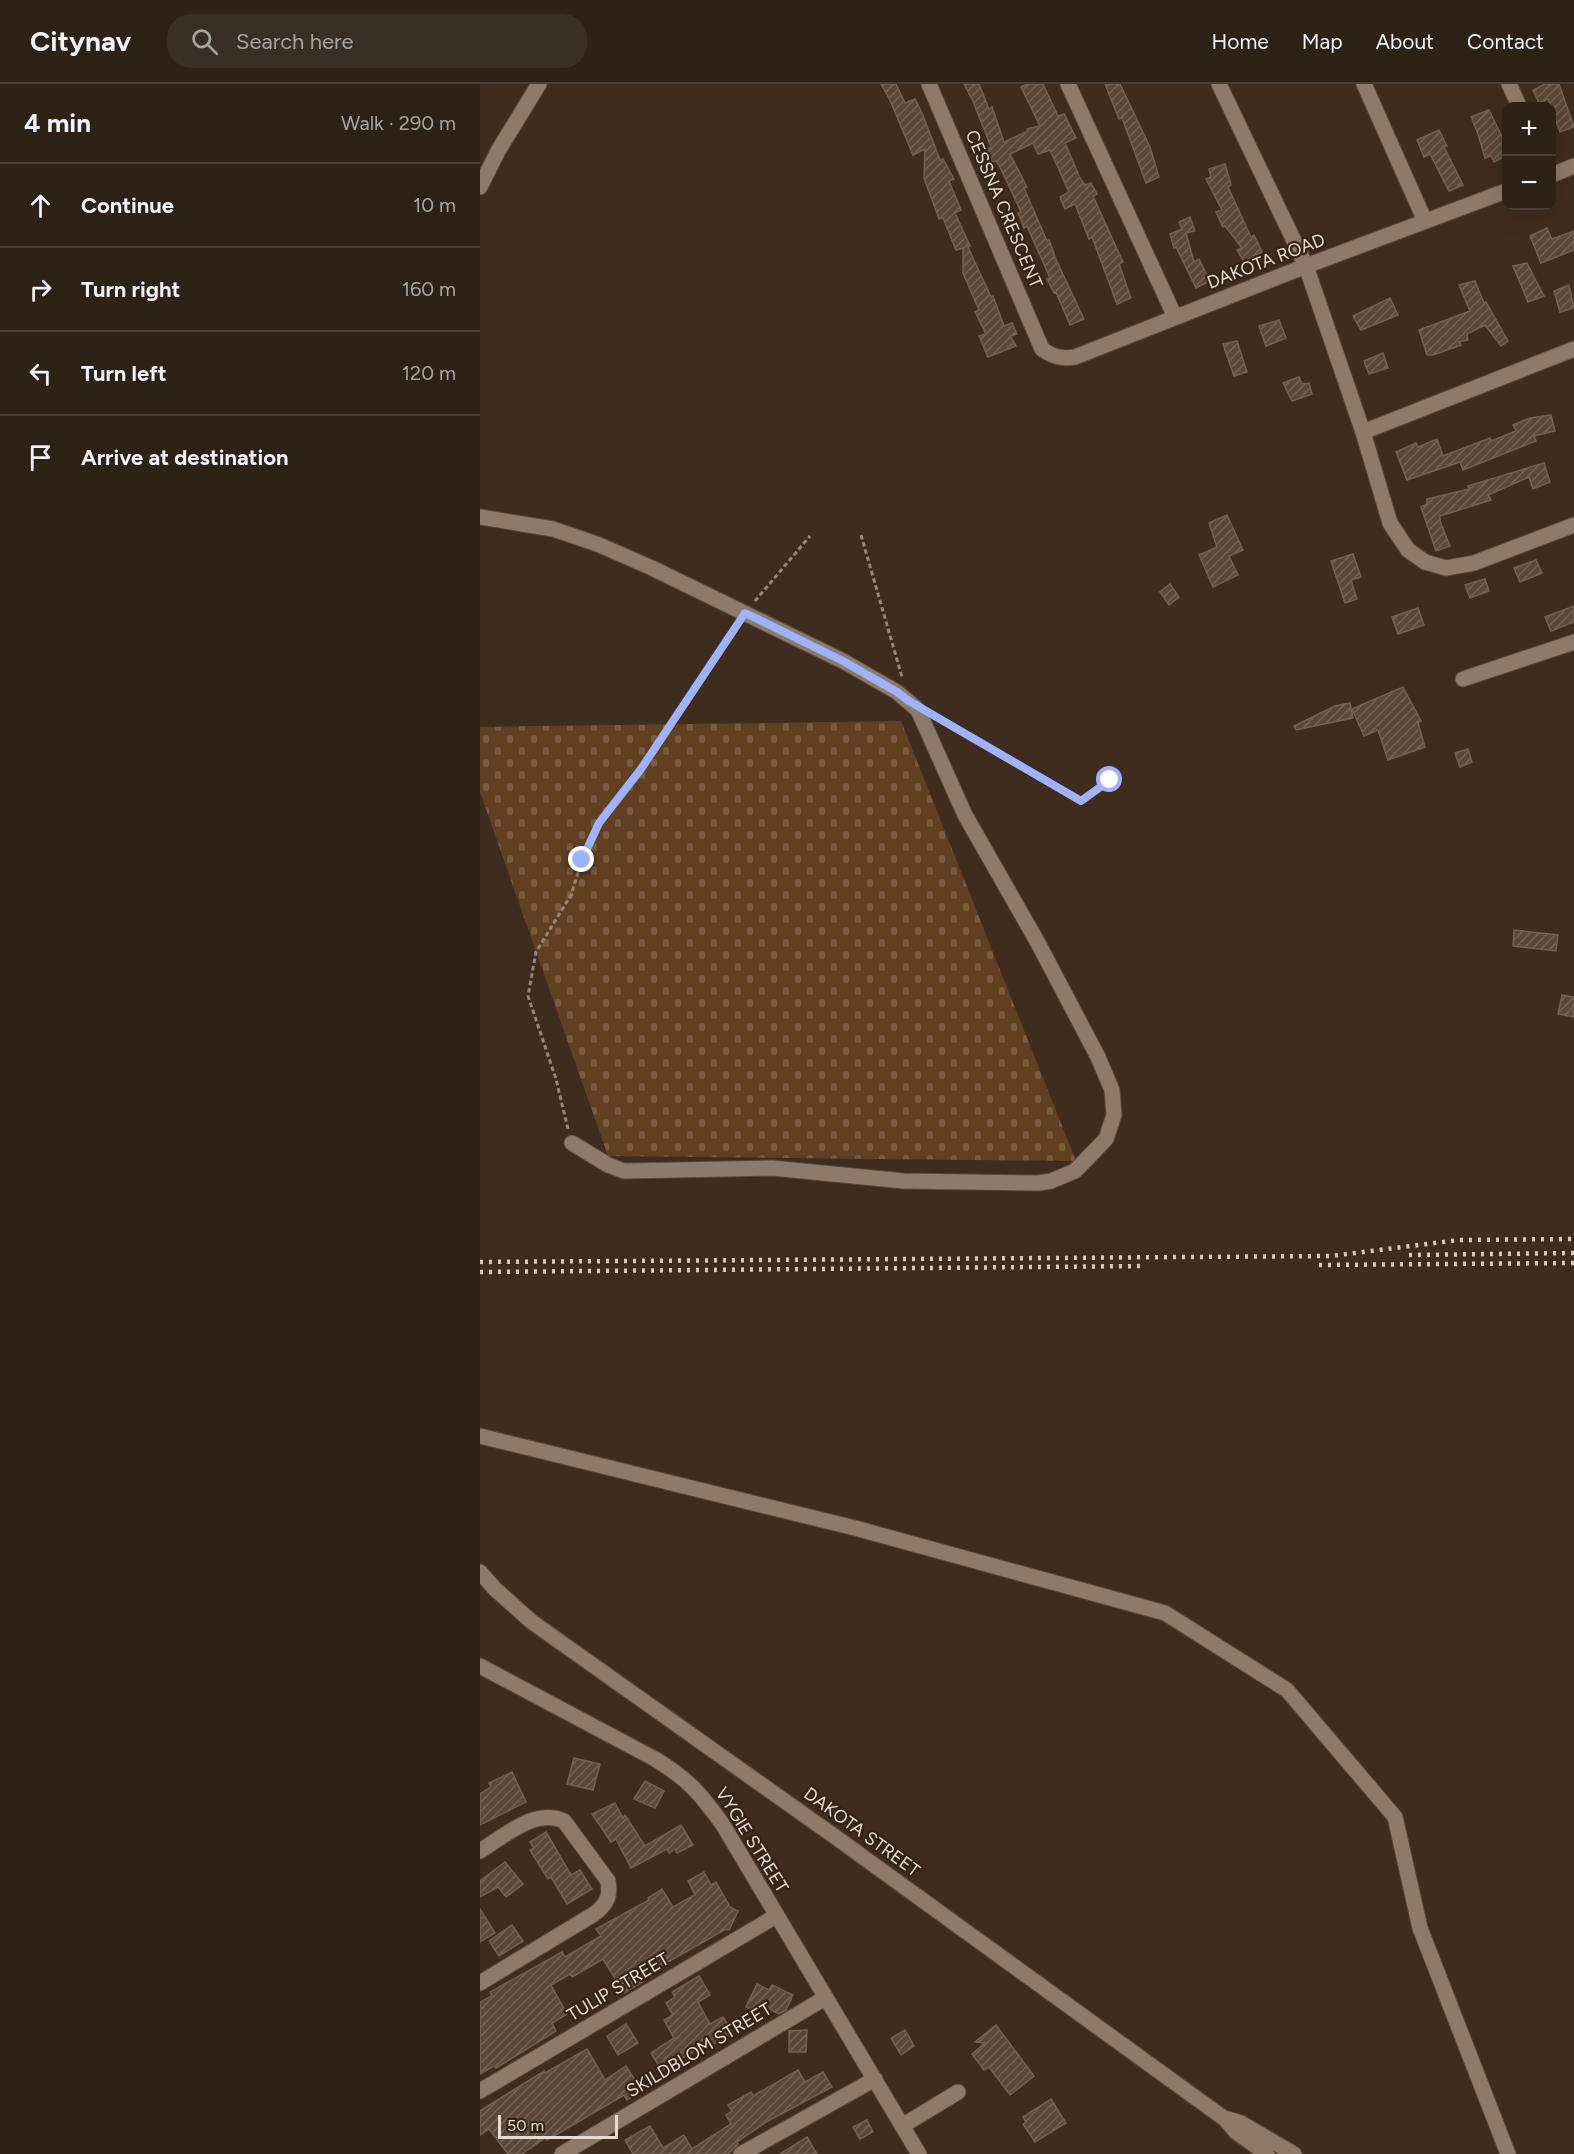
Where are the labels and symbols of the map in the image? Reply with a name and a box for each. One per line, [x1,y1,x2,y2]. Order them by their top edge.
street label: CESSNA CRESCENT [961,127,1047,291]
street label: DAKOTA ROAD [1204,228,1328,294]
route start [1096,766,1122,792]
route end [568,846,594,872]
street label: DAKOTA STREET [800,1782,924,1882]
street label: VYGIE STREET [711,1783,793,1897]
street label: TULIP STREET [563,1948,673,2026]
street label: SKILDBLOM STREET [622,1998,776,2102]
scale bar [498,2112,618,2140]

